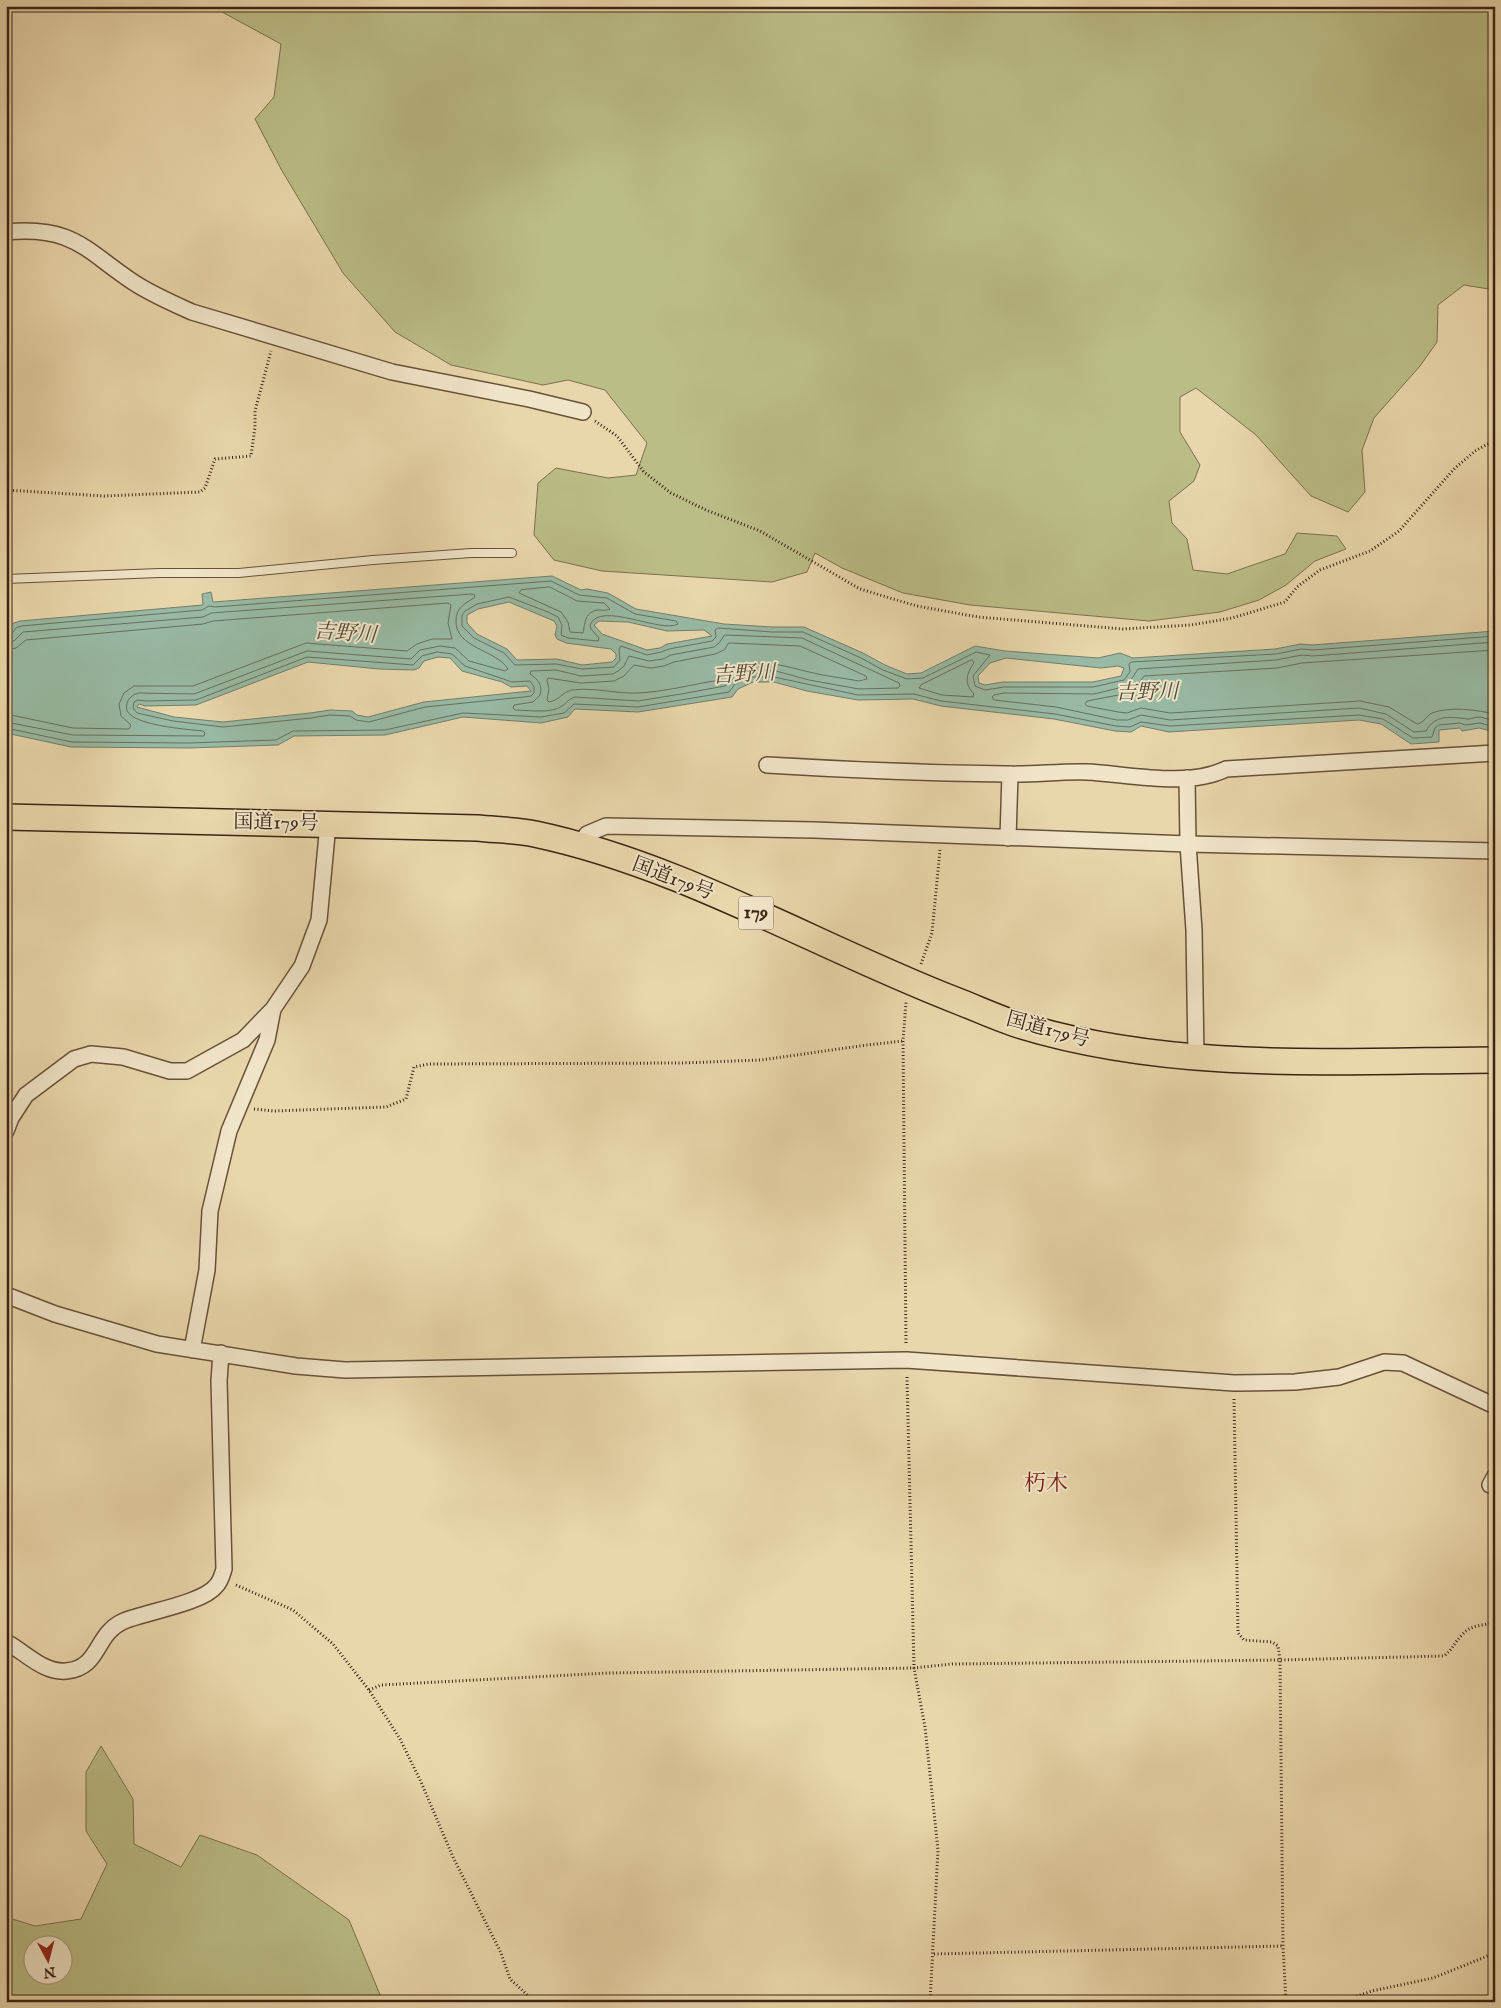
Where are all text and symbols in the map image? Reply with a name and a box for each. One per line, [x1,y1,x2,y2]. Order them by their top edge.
water label: 吉野川 [313,618,379,650]
water label: 吉野川 [712,660,778,690]
water label: 吉野川 [1115,679,1181,707]
street label: 国道179号 [233,810,319,836]
street label: 国道179号 [629,852,717,906]
road number: 179 [738,896,774,930]
street label: 国道179号 [1003,1007,1093,1053]
district label: 朽木 [1024,1470,1068,1498]
north arrow [22,1936,72,1986]
text: N [42,1962,58,1982]

